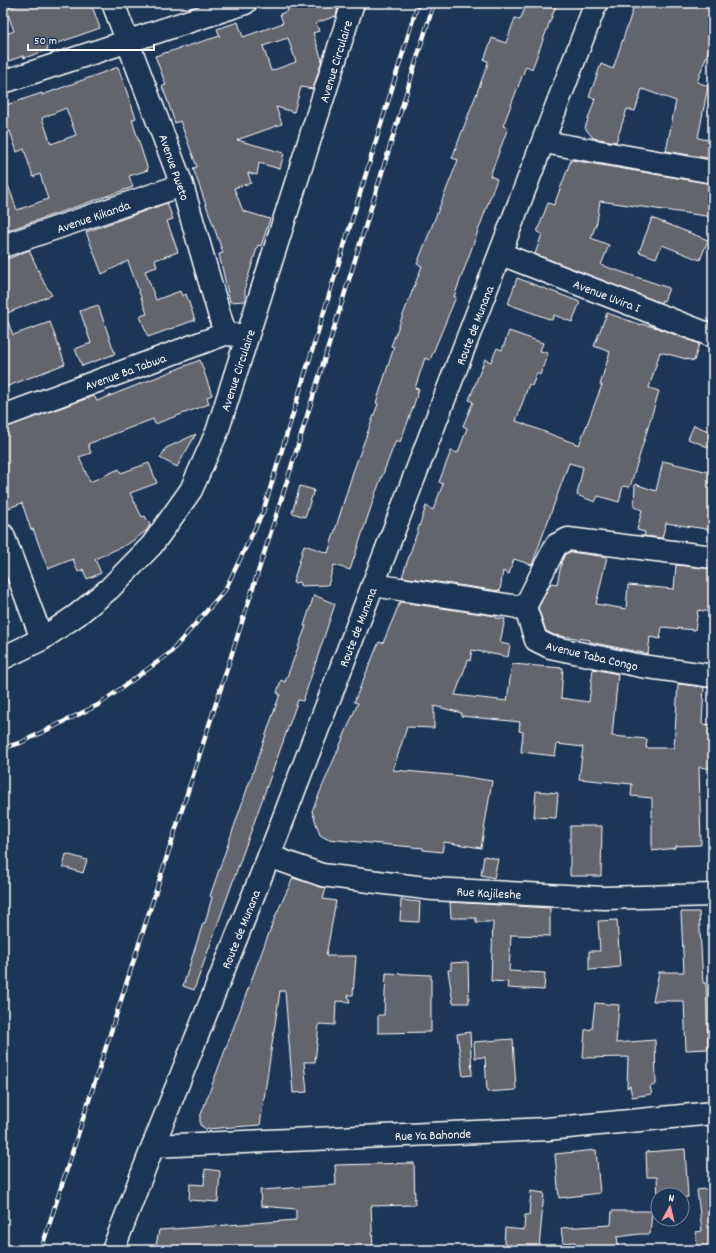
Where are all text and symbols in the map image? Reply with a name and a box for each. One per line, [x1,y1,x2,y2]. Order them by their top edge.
street label: Avenue Circulaire [316,18,359,105]
scale bar [28,26,154,52]
text: 50 m [34,33,57,50]
street label: Avenue Pweto [152,132,193,204]
street label: Avenue Kikanda [55,197,134,240]
street label: Avenue Uvira I [570,276,642,319]
street label: Route de Munana [453,283,500,368]
street label: Avenue Circulaire [217,327,262,414]
street label: Avenue Ba Tabwa [83,350,170,397]
street label: Route de Munana [336,585,383,670]
street label: Avenue Taba Congo [543,638,640,677]
street label: Rue Kajileshe [456,883,522,906]
street label: Route de Munana [218,887,267,972]
street label: Rue Ya Bahonde [395,1126,472,1147]
north arrow [650,1187,690,1227]
text: N [667,1191,675,1207]

